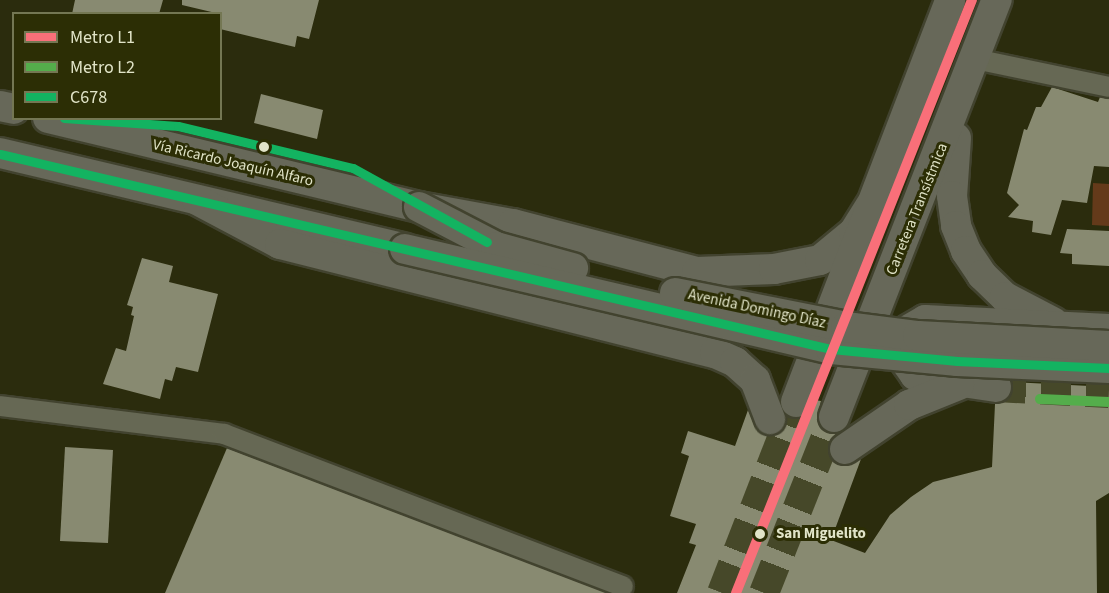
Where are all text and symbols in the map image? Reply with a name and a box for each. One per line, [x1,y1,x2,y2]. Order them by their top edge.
legend [12,12,222,120]
text: Metro L1 [70,25,135,50]
text: Metro L2 [70,55,135,80]
text: C678 [70,85,107,110]
street label: Vía Ricardo Joaquín Alfaro [151,136,315,190]
street label: Carretera Transístmica [882,140,952,278]
unlabelled marker [258,141,270,153]
street label: Avenida Domingo Díaz [687,286,827,332]
marker: San Miguelito [749,523,771,545]
place label: San Miguelito [776,525,866,543]

